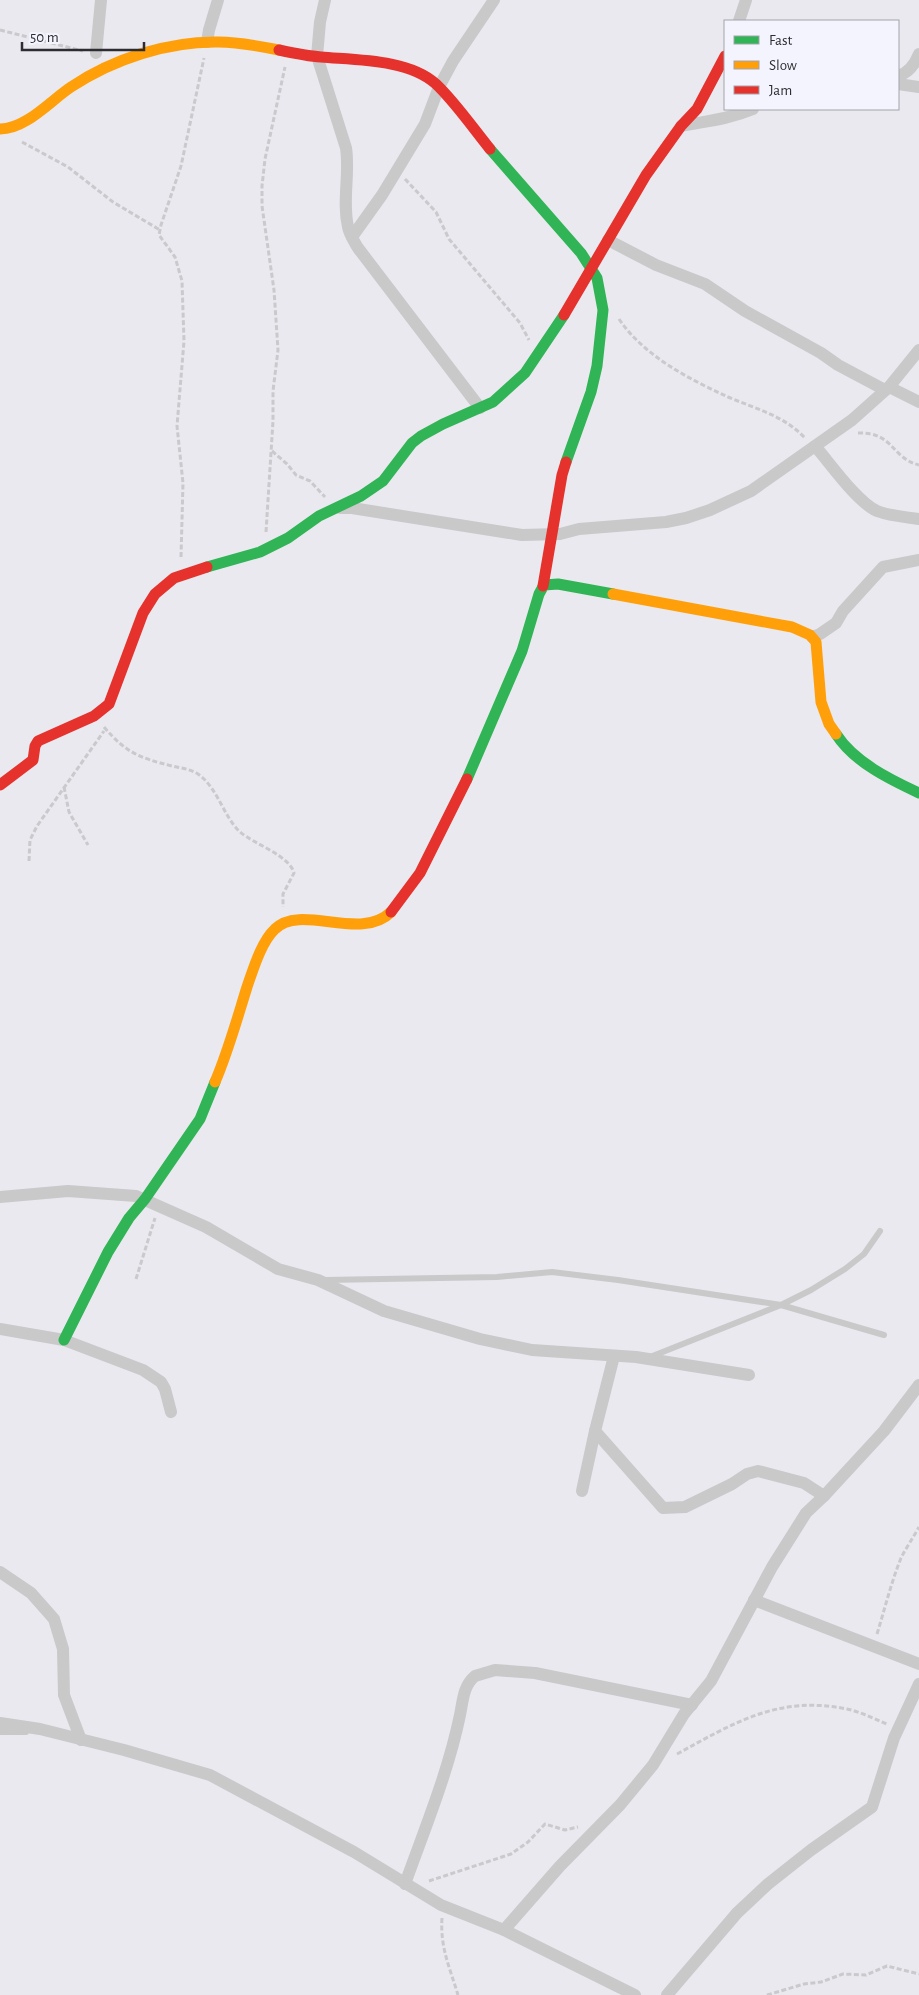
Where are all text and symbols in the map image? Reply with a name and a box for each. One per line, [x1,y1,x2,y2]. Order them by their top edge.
scale bar [22,20,145,52]
legend [724,20,899,110]
text: 50 m [30,30,59,45]
text: Fast [769,33,793,48]
text: Slow [769,58,797,73]
text: Jam [769,83,792,98]

